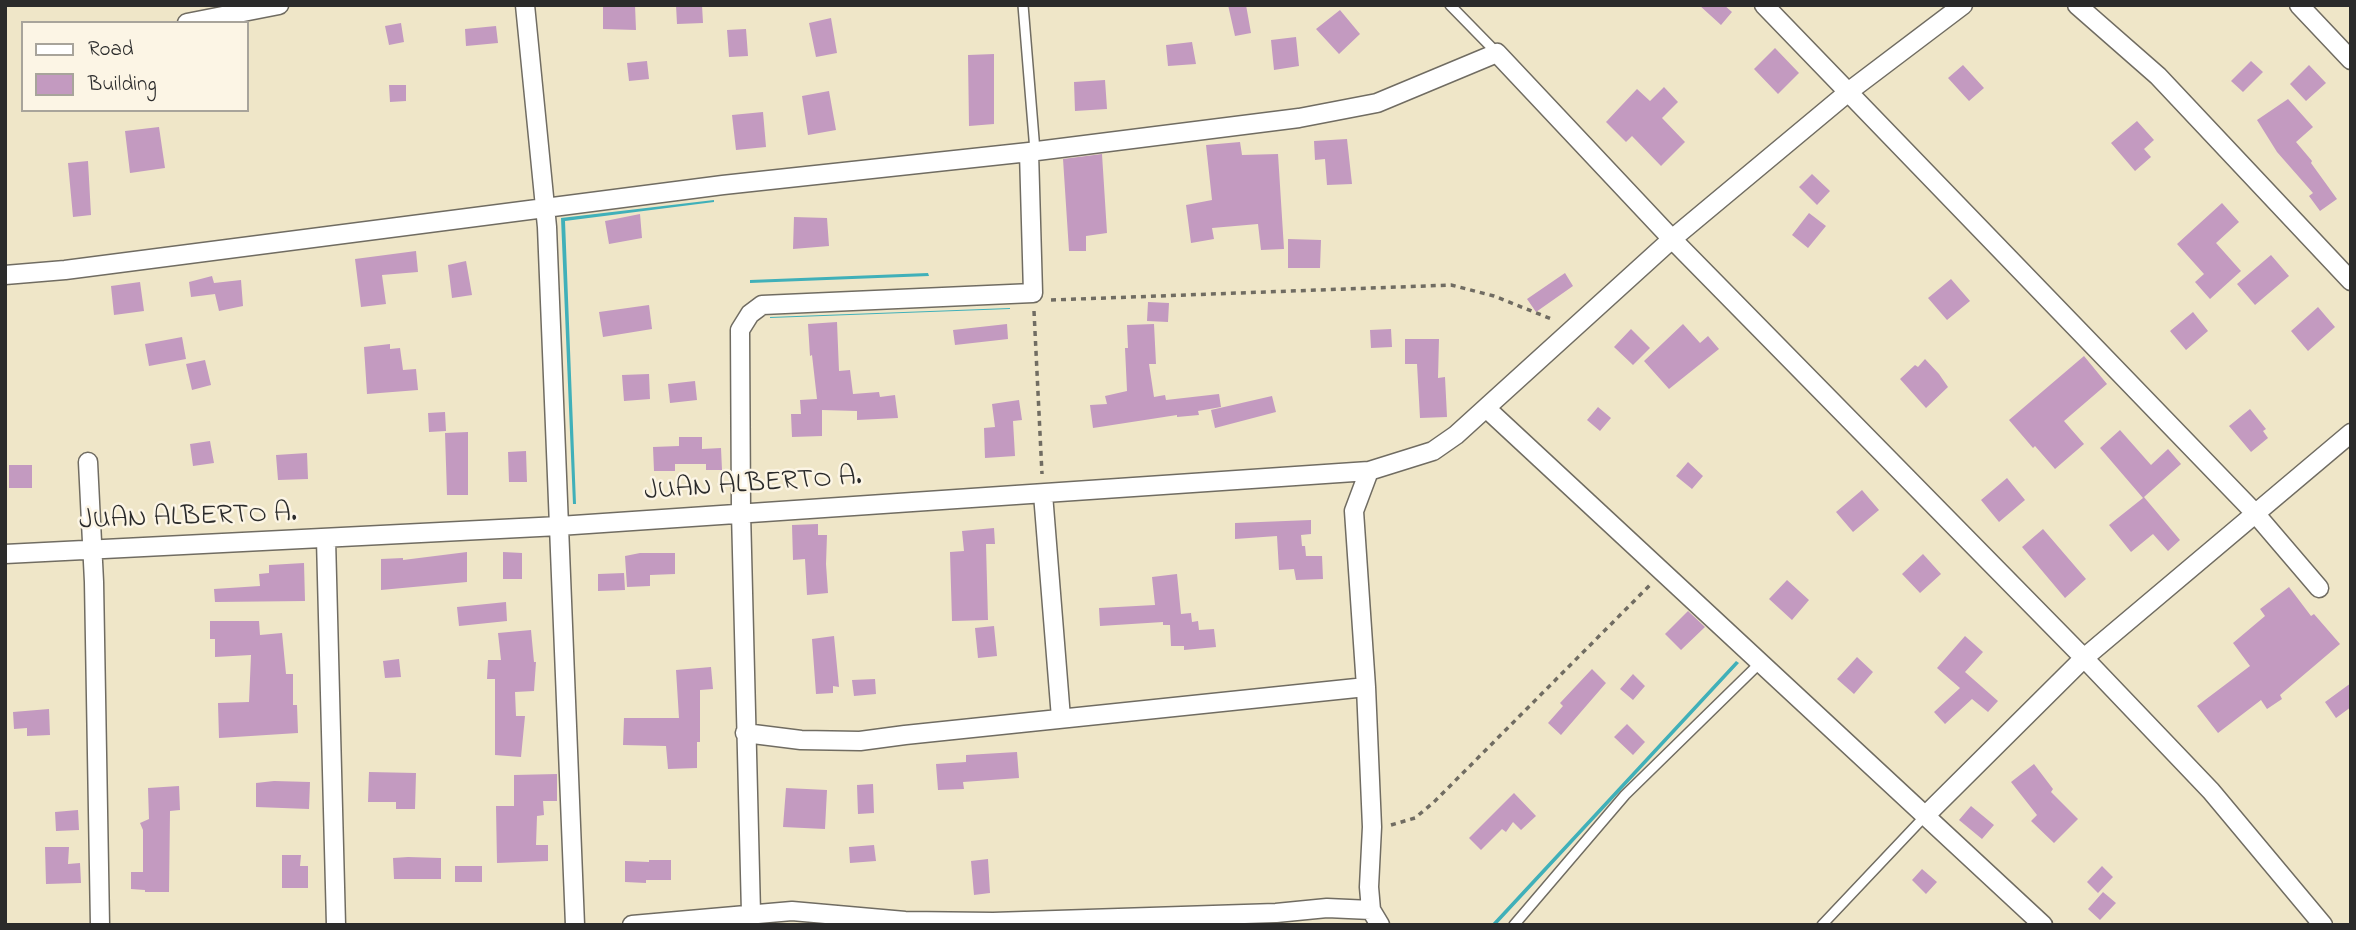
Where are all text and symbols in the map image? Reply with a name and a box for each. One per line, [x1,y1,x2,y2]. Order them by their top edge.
legend [21,21,248,112]
text: Road [88,35,134,65]
text: Building [88,70,157,100]
street label: JUAN ALBERTO A. [643,462,863,510]
street label: JUAN ALBERTO A. [79,498,297,540]

